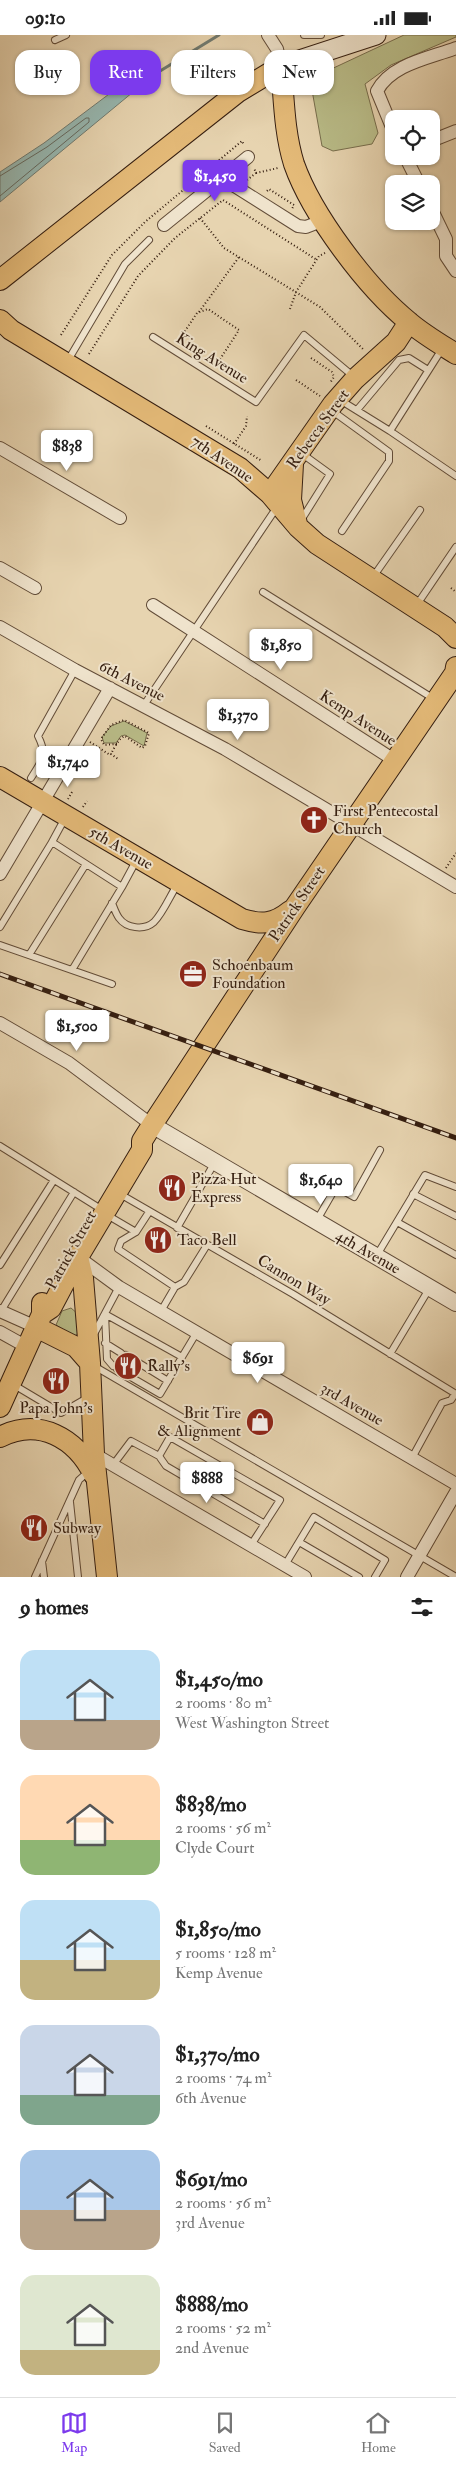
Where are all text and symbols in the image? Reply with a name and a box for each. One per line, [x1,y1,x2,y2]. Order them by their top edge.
text: 09:10 [25,6,66,30]
chip: Buy [15,50,80,95]
chip: Rent [90,50,161,95]
chip: Filters [171,50,254,95]
chip: New [264,50,334,95]
map controls [385,110,440,230]
button: locate [385,110,440,165]
pin: $1,450 [174,159,256,202]
text: $1,450 [194,166,236,186]
button: layers [385,175,440,230]
street label: King Avenue [172,328,252,388]
street label: Rebecca Street [282,385,354,473]
pin: $838 [37,429,97,472]
street label: 7th Avenue [187,431,257,487]
text: $838 [52,436,82,456]
pin: $1,850 [240,629,322,671]
text: $1,850 [260,635,302,655]
street label: 6th Avenue [96,656,169,706]
street label: Kemp Avenue [315,686,401,751]
pin: $1,370 [197,699,279,741]
text: $1,370 [218,705,258,725]
pin: $1,740 [27,745,109,788]
text: $1,740 [47,752,89,772]
place label: First Pentecostal Church [333,801,438,839]
church icon: First Pentecostal Church [299,805,329,835]
street label: 5th Avenue [86,822,157,874]
street label: Patrick Street [264,862,330,946]
place label: Schoenbaum Foundation [212,955,294,993]
office icon: Schoenbaum Foundation [178,959,208,989]
pin: $1,500 [36,1009,118,1052]
text: $1,500 [56,1016,98,1036]
pin: $1,640 [280,1163,362,1206]
place label: Pizza Hut Express [191,1169,256,1208]
text: $1,640 [299,1170,343,1190]
restaurant icon: Pizza Hut Express [157,1173,187,1203]
street label: Patrick Street [41,1207,101,1293]
restaurant icon: Taco Bell [143,1225,173,1255]
street label: 4th Avenue [332,1225,404,1279]
place label: Taco Bell [177,1230,237,1250]
street label: Cannon Way [254,1250,335,1310]
pin: $691 [228,1341,288,1384]
text: $691 [243,1348,273,1368]
restaurant icon: Rally's [113,1351,143,1381]
place label: Rally's [147,1356,190,1376]
restaurant icon: Papa John's [41,1366,71,1396]
street label: 3rd Avenue [317,1378,387,1430]
place label: Papa John's [19,1398,93,1419]
place label: Brit Tire & Alignment [157,1403,241,1441]
shop icon: Brit Tire & Alignment [245,1407,275,1437]
pin: $888 [177,1461,237,1504]
text: $888 [191,1468,223,1488]
restaurant icon: Subway [19,1513,49,1543]
place label: Subway [53,1518,102,1538]
icon: filters [408,1593,436,1621]
text: 9 homes [20,1594,89,1621]
text: $1,450/mo [175,1666,263,1693]
icon: home [60,1670,120,1730]
text: 2 rooms · 80 m² [175,1693,272,1713]
text: West Washington Street [175,1713,329,1733]
text: $838/mo [175,1791,246,1818]
icon: home [60,1795,120,1855]
text: 2 rooms · 56 m² [175,1818,271,1838]
text: Clyde Court [175,1838,254,1858]
text: $1,850/mo [175,1916,261,1943]
icon: home [60,1920,120,1980]
text: 5 rooms · 128 m² [175,1943,276,1963]
text: Kemp Avenue [175,1963,263,1983]
text: $1,370/mo [175,2041,260,2068]
icon: home [60,2045,120,2105]
text: 2 rooms · 74 m² [175,2068,271,2088]
text: 6th Avenue [175,2088,246,2108]
text: $691/mo [175,2166,247,2193]
icon: home [60,2170,120,2230]
text: 2 rooms · 56 m² [175,2193,271,2213]
text: 3rd Avenue [175,2213,245,2233]
text: $888/mo [175,2291,248,2318]
icon: home [60,2295,120,2355]
text: 2 rooms · 52 m² [175,2318,271,2338]
text: 2nd Avenue [175,2338,249,2358]
tab: Map [60,2409,88,2456]
tab: Saved [209,2409,241,2456]
tab: Home [361,2409,396,2456]

